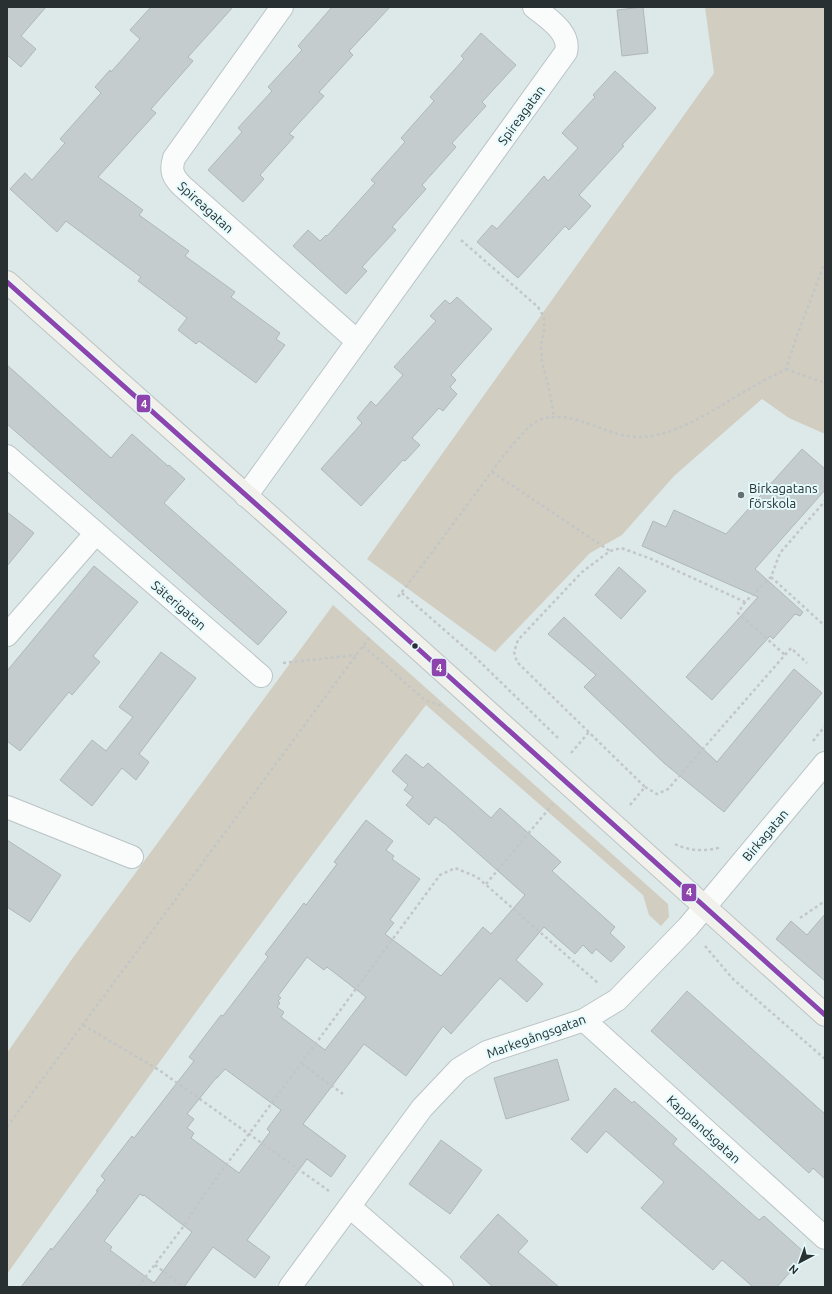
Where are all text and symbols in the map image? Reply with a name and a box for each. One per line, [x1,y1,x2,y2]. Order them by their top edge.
street label: Spireagatan [495,83,547,147]
street label: Spireagatan [175,178,237,236]
line badge: 4 [136,394,151,413]
text: 4 [141,398,147,410]
place label: Birkagatans förskola [749,481,818,510]
marker: Birkagatans förskola [736,490,746,500]
street label: Säterigatan [149,578,209,632]
unlabelled marker [410,641,420,651]
line badge: 4 [431,658,447,677]
text: 4 [436,662,442,674]
street label: Birkagatan [739,806,791,864]
line badge: 4 [681,883,697,902]
text: 4 [686,886,692,898]
street label: Markegångsgatan [485,1012,587,1060]
street label: Kapplandsgatan [664,1092,744,1166]
north arrow [780,1242,820,1282]
text: N [786,1262,800,1277]

